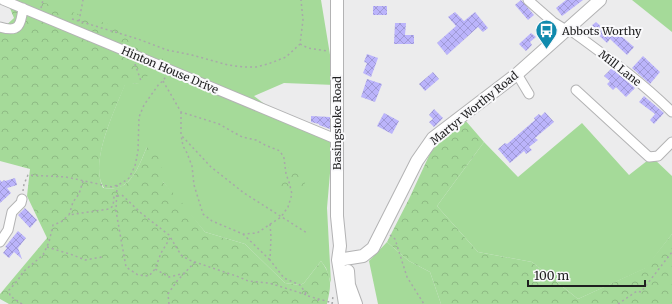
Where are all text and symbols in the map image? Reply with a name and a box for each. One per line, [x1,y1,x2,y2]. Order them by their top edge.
bus stop icon: Abbots Worthy [534,18,560,51]
place label: Abbots Worthy [561,24,642,38]
street label: Hinton House Drive [119,43,221,97]
street label: Mill Lane [596,47,644,89]
street label: Martyr Worthy Road [427,68,521,148]
street label: Basingstoke Road [330,76,344,170]
scale bar [528,262,645,288]
text: 100 m [534,268,569,283]

